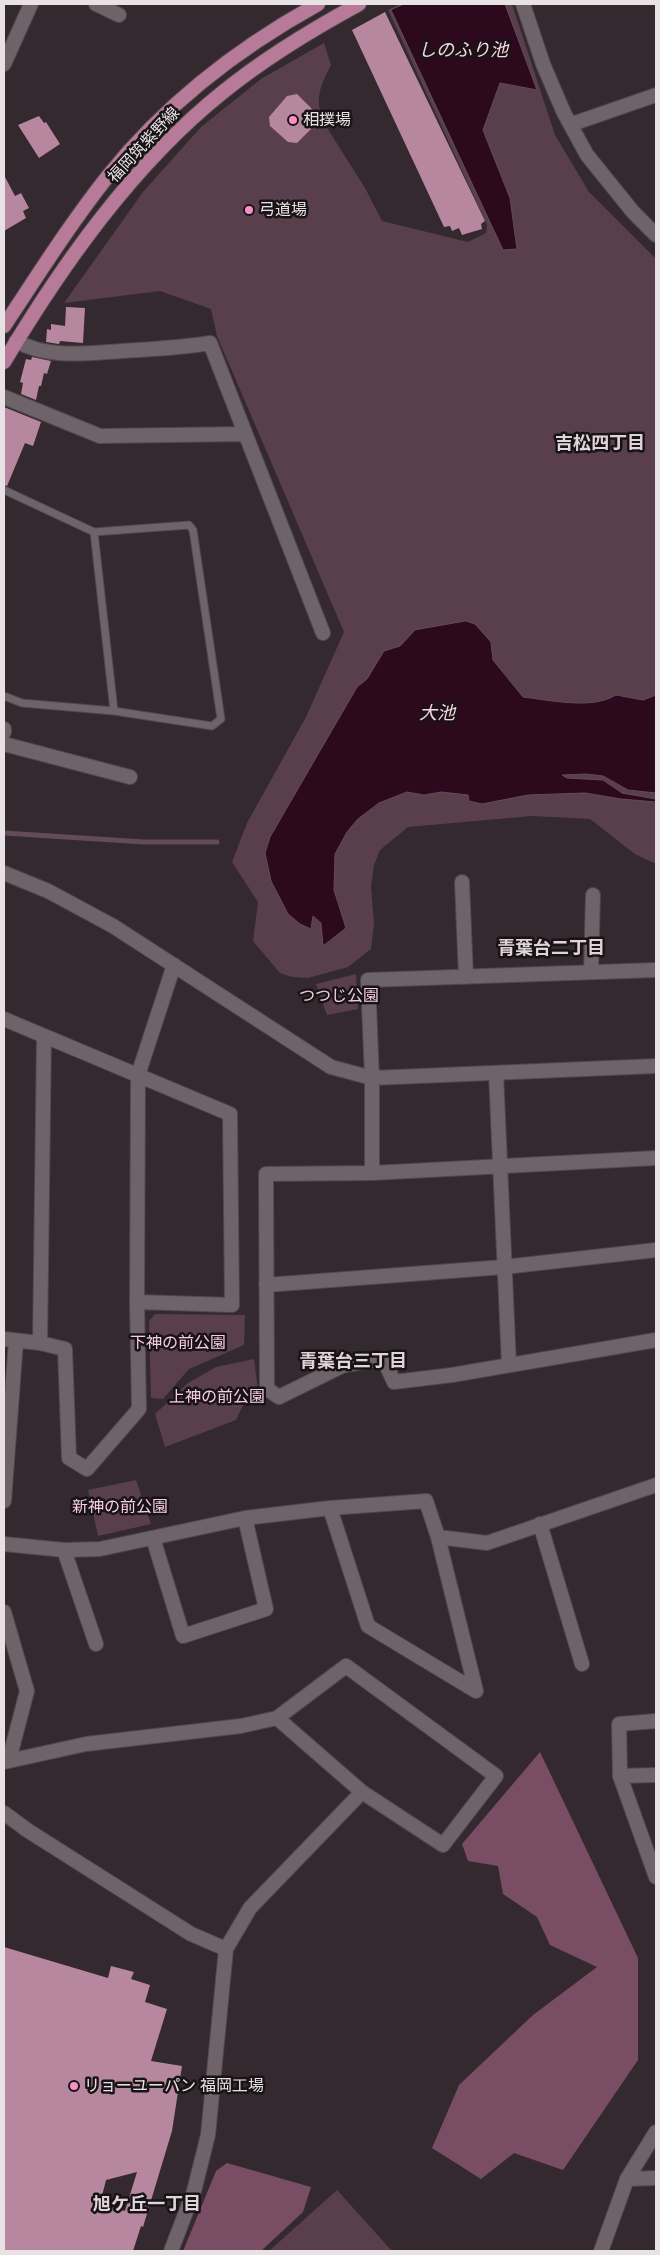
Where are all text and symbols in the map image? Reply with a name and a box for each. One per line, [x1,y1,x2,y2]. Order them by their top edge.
water label: しのふり池 [418,40,508,62]
street label: 福岡筑紫野線 [104,103,184,187]
place label: 相撲場 [303,110,351,130]
marker: 相撲場 [287,114,299,126]
place label: 弓道場 [259,200,307,220]
marker: 弓道場 [243,204,255,216]
district label: 吉松四丁目 [555,433,645,455]
water label: 大池 [419,703,455,725]
district label: 青葉台二丁目 [497,938,605,960]
park label: つつじ公園 [299,986,379,1006]
park label: 下神の前公園 [130,1333,226,1353]
district label: 青葉台三丁目 [299,1351,407,1373]
park label: 上神の前公園 [169,1387,265,1407]
park label: 新神の前公園 [72,1497,168,1517]
place label: リョーユーパン 福岡工場 [84,2076,264,2096]
marker: リョーユーパン 福岡工場 [68,2080,80,2092]
district label: 旭ケ丘一丁目 [93,2194,201,2216]

